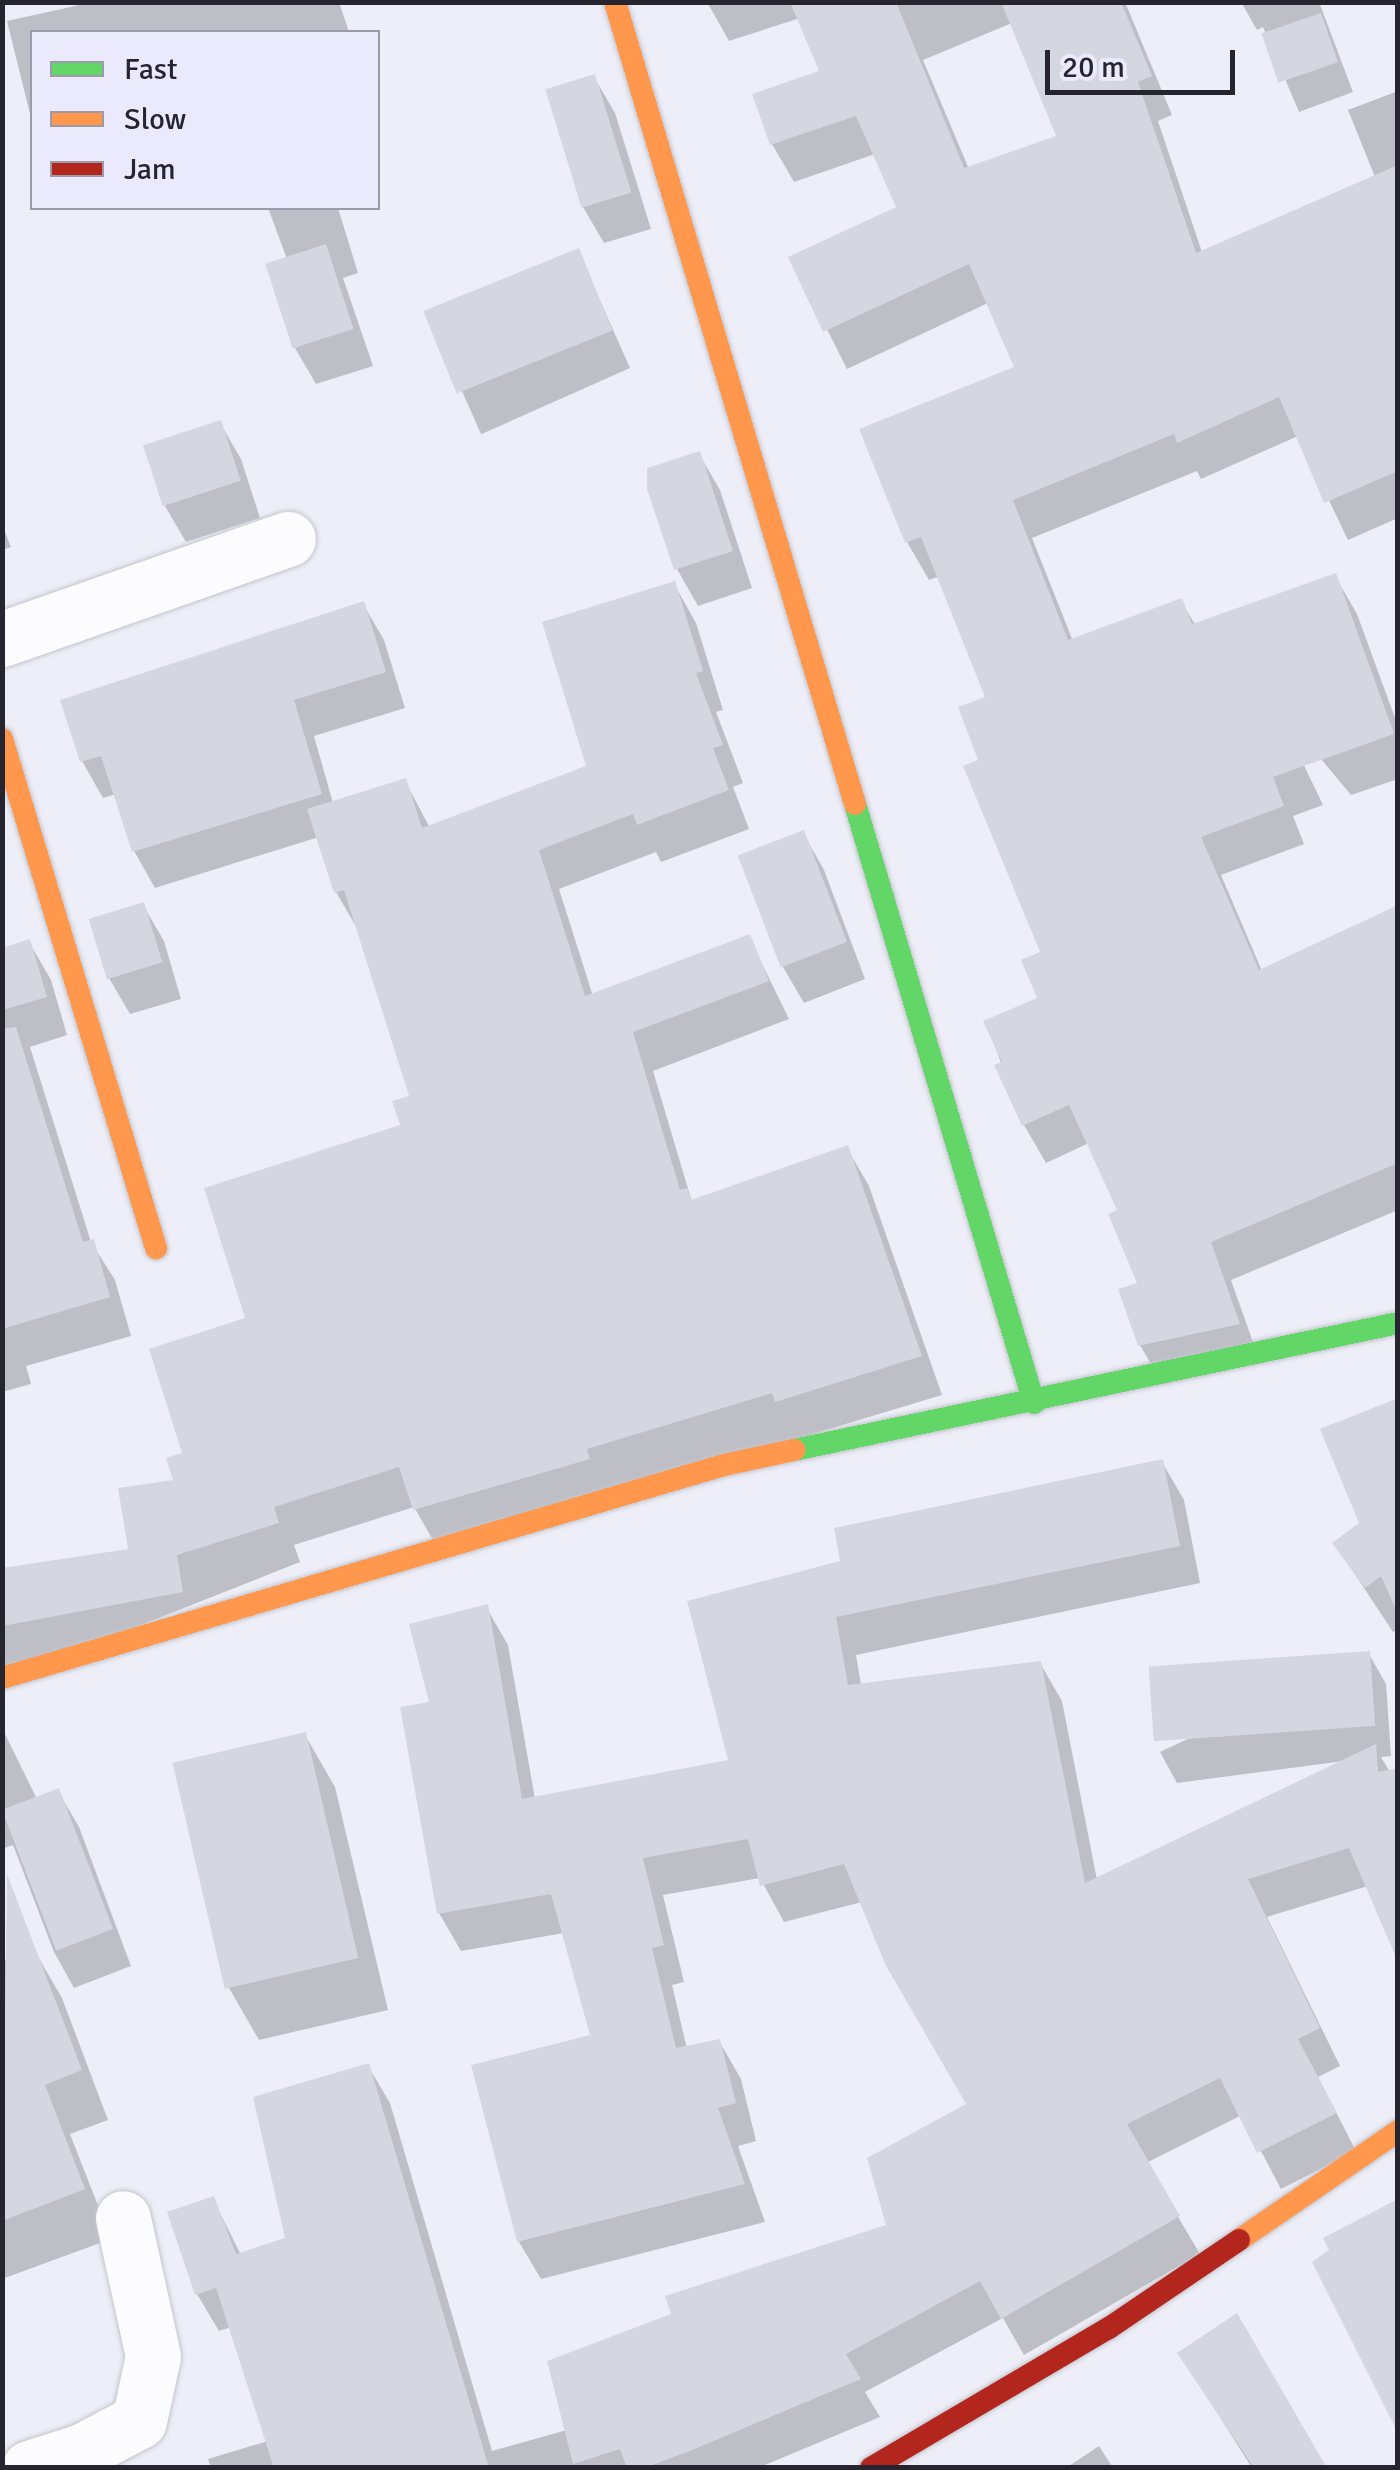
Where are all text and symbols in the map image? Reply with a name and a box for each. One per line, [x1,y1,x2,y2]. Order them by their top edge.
legend [30,30,380,210]
scale bar [1050,30,1240,92]
text: 20 m [1062,49,1125,86]
text: Fast [124,51,177,88]
text: Slow [124,101,186,138]
text: Jam [124,151,176,188]

